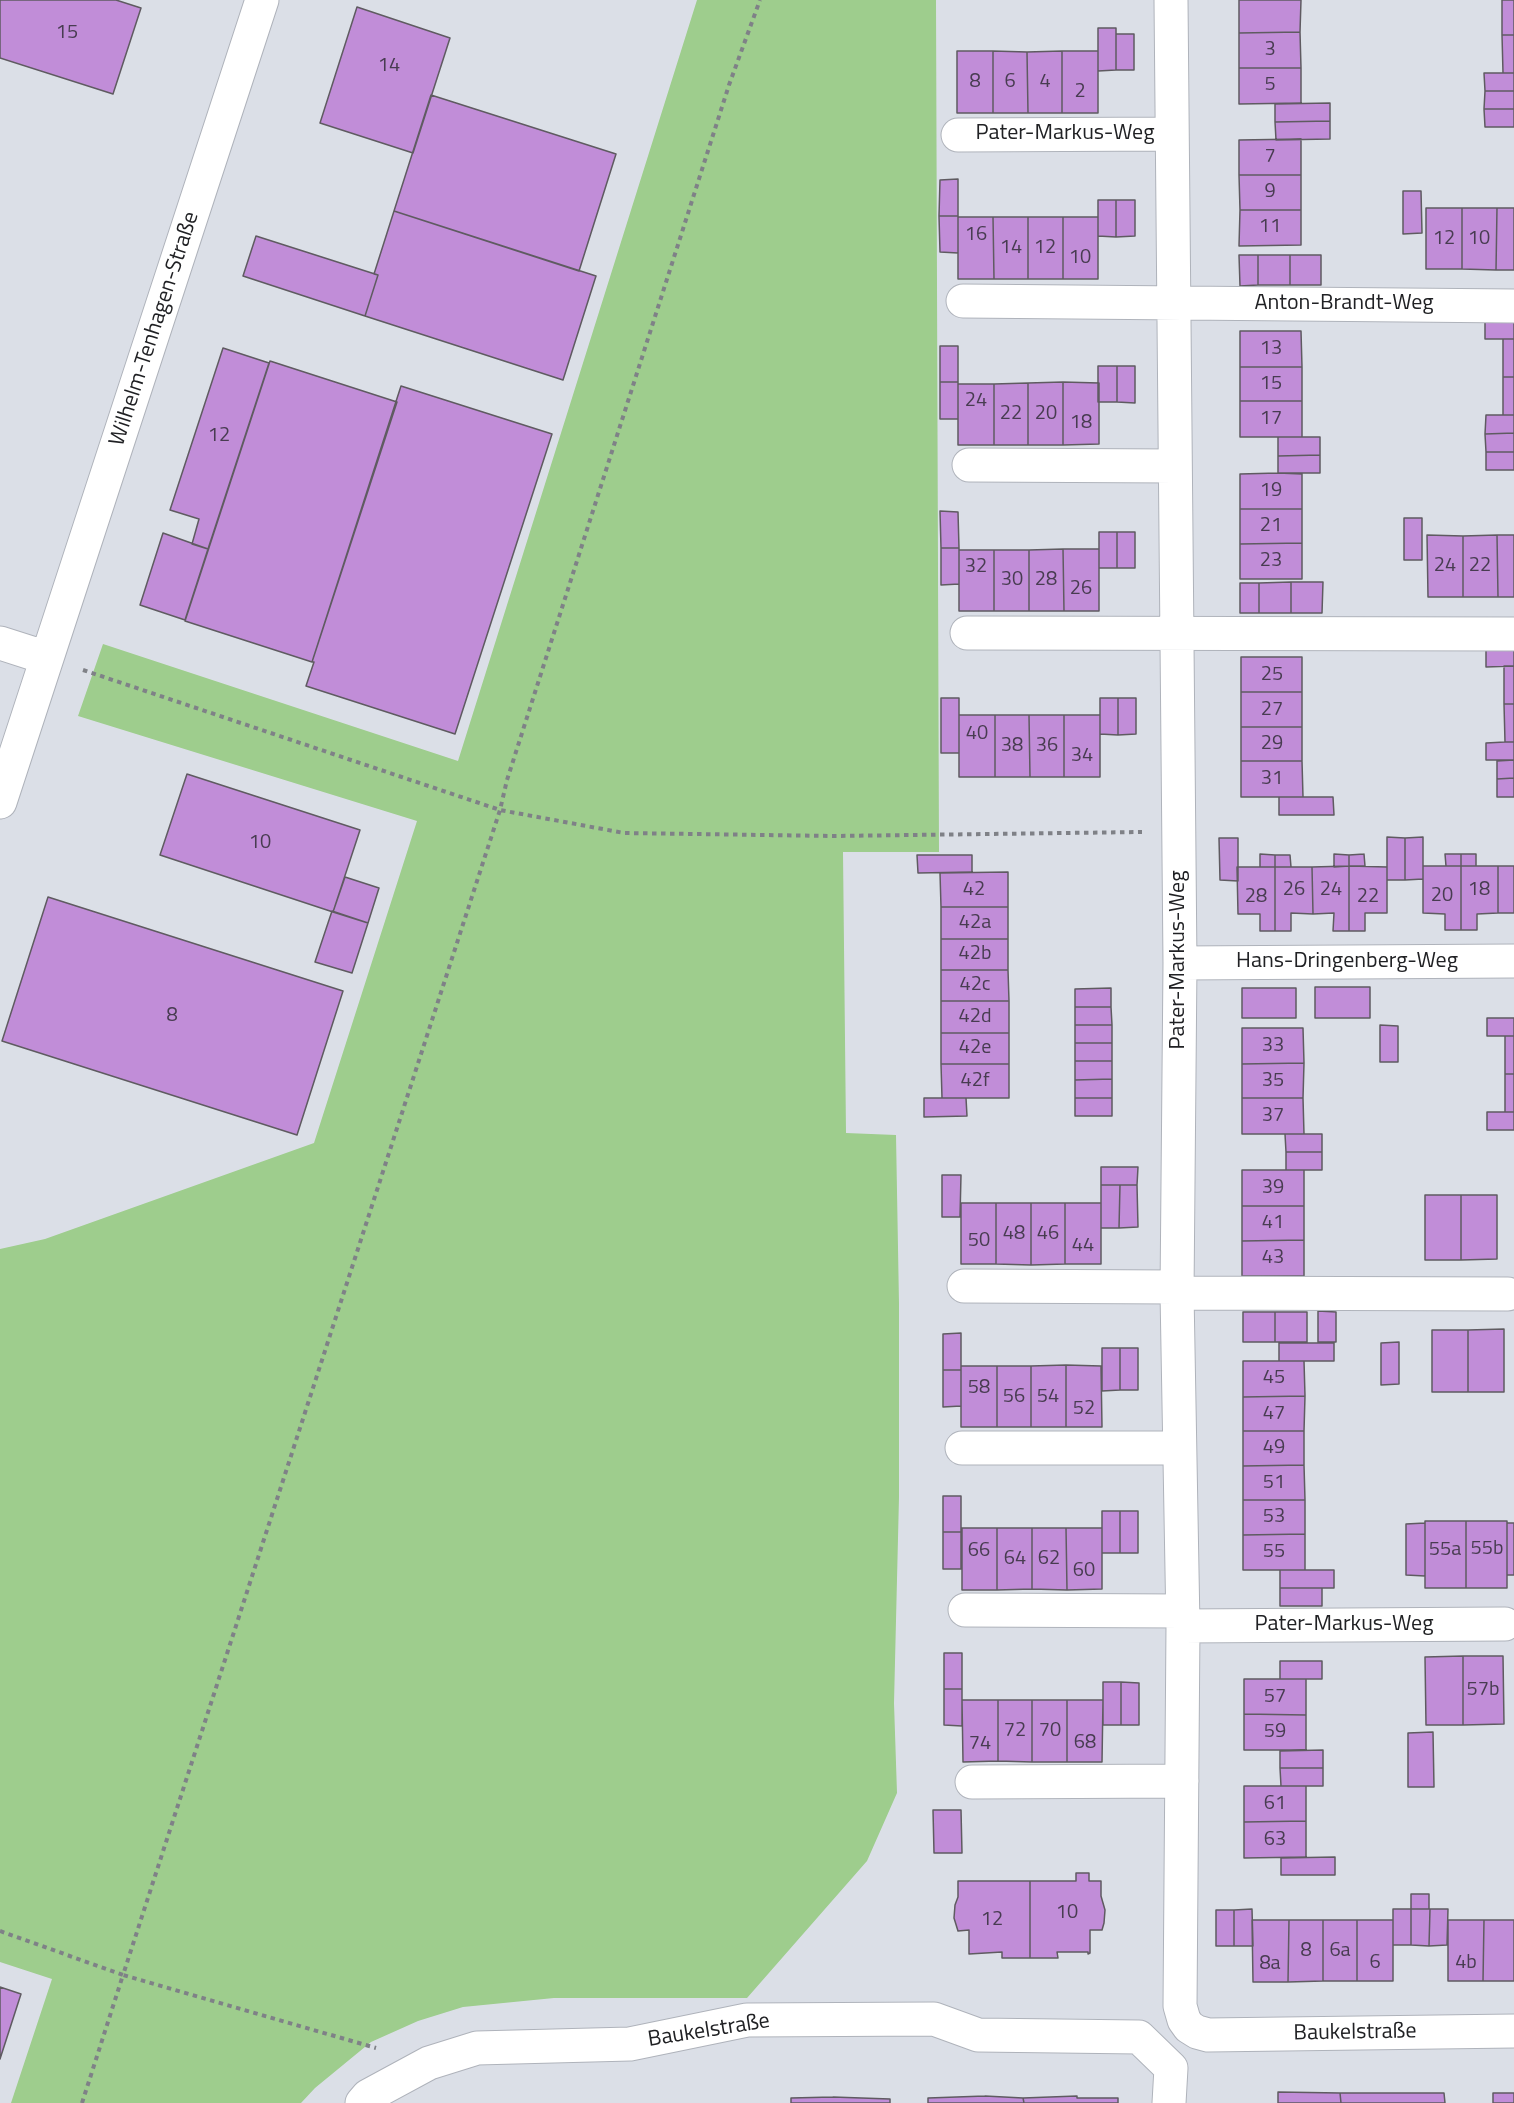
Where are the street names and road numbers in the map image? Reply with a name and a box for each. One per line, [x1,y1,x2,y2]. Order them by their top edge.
street label: Pater-Markus-Weg [975,121,1155,147]
street label: Wilhelm-Tenhagen-Straße [105,209,205,449]
street label: Anton-Brandt-Weg [1254,291,1434,317]
street label: Pater-Markus-Weg [1166,870,1192,1050]
street label: Hans-Dringenberg-Weg [1236,949,1458,975]
street label: Pater-Markus-Weg [1254,1612,1434,1638]
street label: Baukelstraße [646,2008,772,2054]
street label: Baukelstraße [1293,2019,1417,2047]

